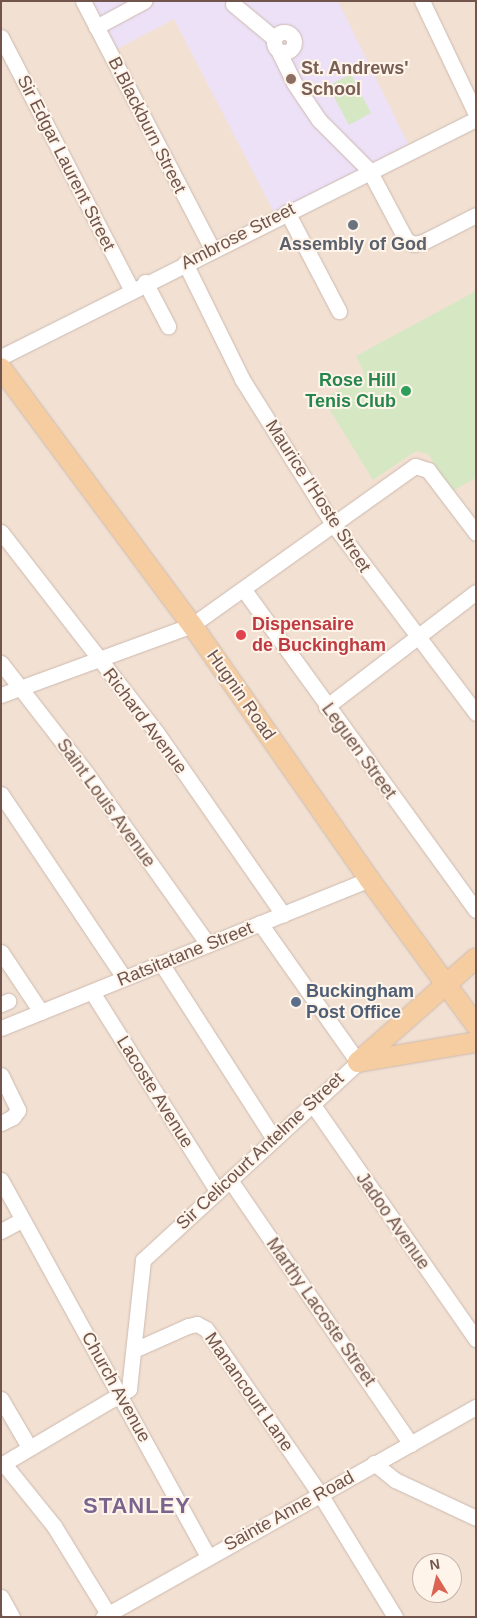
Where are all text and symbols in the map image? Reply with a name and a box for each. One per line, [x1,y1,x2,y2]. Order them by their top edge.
street label: B.Blackburn Street [103,53,191,197]
place label: St. Andrews' School [301,58,409,100]
street label: Sir Edgar Laurent Street [12,72,120,254]
marker: St. Andrews' School [285,73,297,85]
street label: Ambrose Street [177,198,299,274]
marker: Assembly of God [347,219,359,231]
place label: Assembly of God [279,233,427,255]
place label: Rose Hill Tenis Club [305,370,396,412]
marker: Rose Hill Tenis Club [400,385,412,397]
street label: Maurice I'Hoste Street [261,416,375,576]
place label: Dispensaire de Buckingham [252,614,386,656]
marker: Dispensaire de Buckingham [234,628,248,642]
street label: Hugnin Road [202,646,280,744]
street label: Richard Avenue [98,663,192,779]
street label: Leguen Street [317,699,401,803]
street label: Saint Louis Avenue [52,734,160,872]
street label: Ratsitatane Street [114,917,256,991]
place label: Buckingham Post Office [306,981,414,1024]
marker: Buckingham Post Office [290,996,302,1008]
street label: Lacoste Avenue [112,1032,198,1152]
street label: Sir Celicourt Antelme Street [171,1067,349,1235]
street label: Jadoo Avenue [351,1168,435,1274]
street label: Marthy Lacoste Street [262,1234,380,1390]
street label: Church Avenue [77,1328,155,1446]
street label: Manancourt Lane [200,1328,298,1456]
street label: Sainte Anne Road [220,1466,358,1556]
district label: STANLEY [82,1493,192,1519]
north arrow [412,1553,462,1603]
text: N [429,1555,441,1573]

